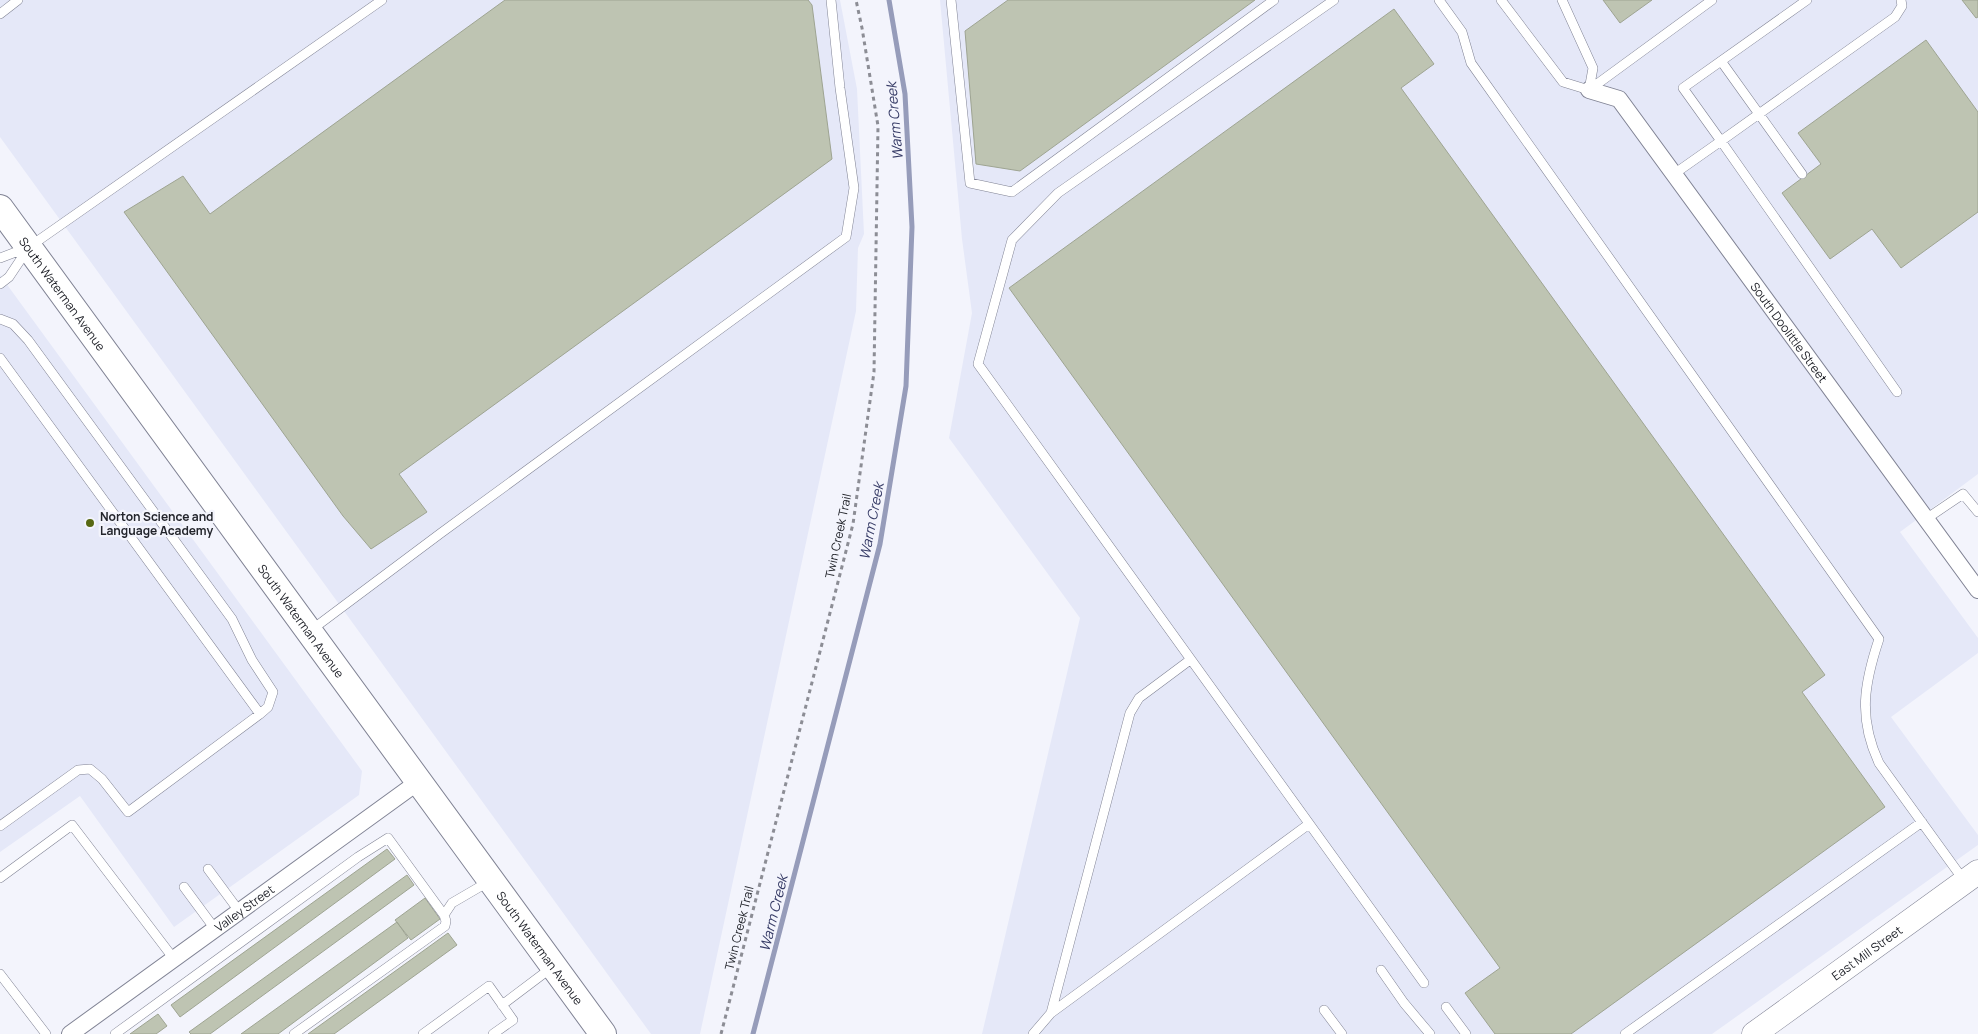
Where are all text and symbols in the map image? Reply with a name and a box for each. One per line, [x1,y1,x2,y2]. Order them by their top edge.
water label: Warm Creek [881,79,907,161]
street label: South Waterman Avenue [15,233,110,354]
street label: South Doolittle Street [1747,278,1832,386]
water label: Warm Creek [854,479,888,561]
street label: Twin Creek Trail [821,492,855,580]
place label: Norton Science and Language Academy [100,508,214,539]
marker: Norton Science and Language Academy [84,517,96,529]
street label: South Waterman Avenue [254,560,349,681]
water label: Warm Creek [754,871,792,953]
street label: Valley Street [211,880,278,935]
street label: Twin Creek Trail [720,884,758,972]
street label: South Waterman Avenue [493,888,587,1008]
street label: East Mill Street [1828,921,1905,984]

